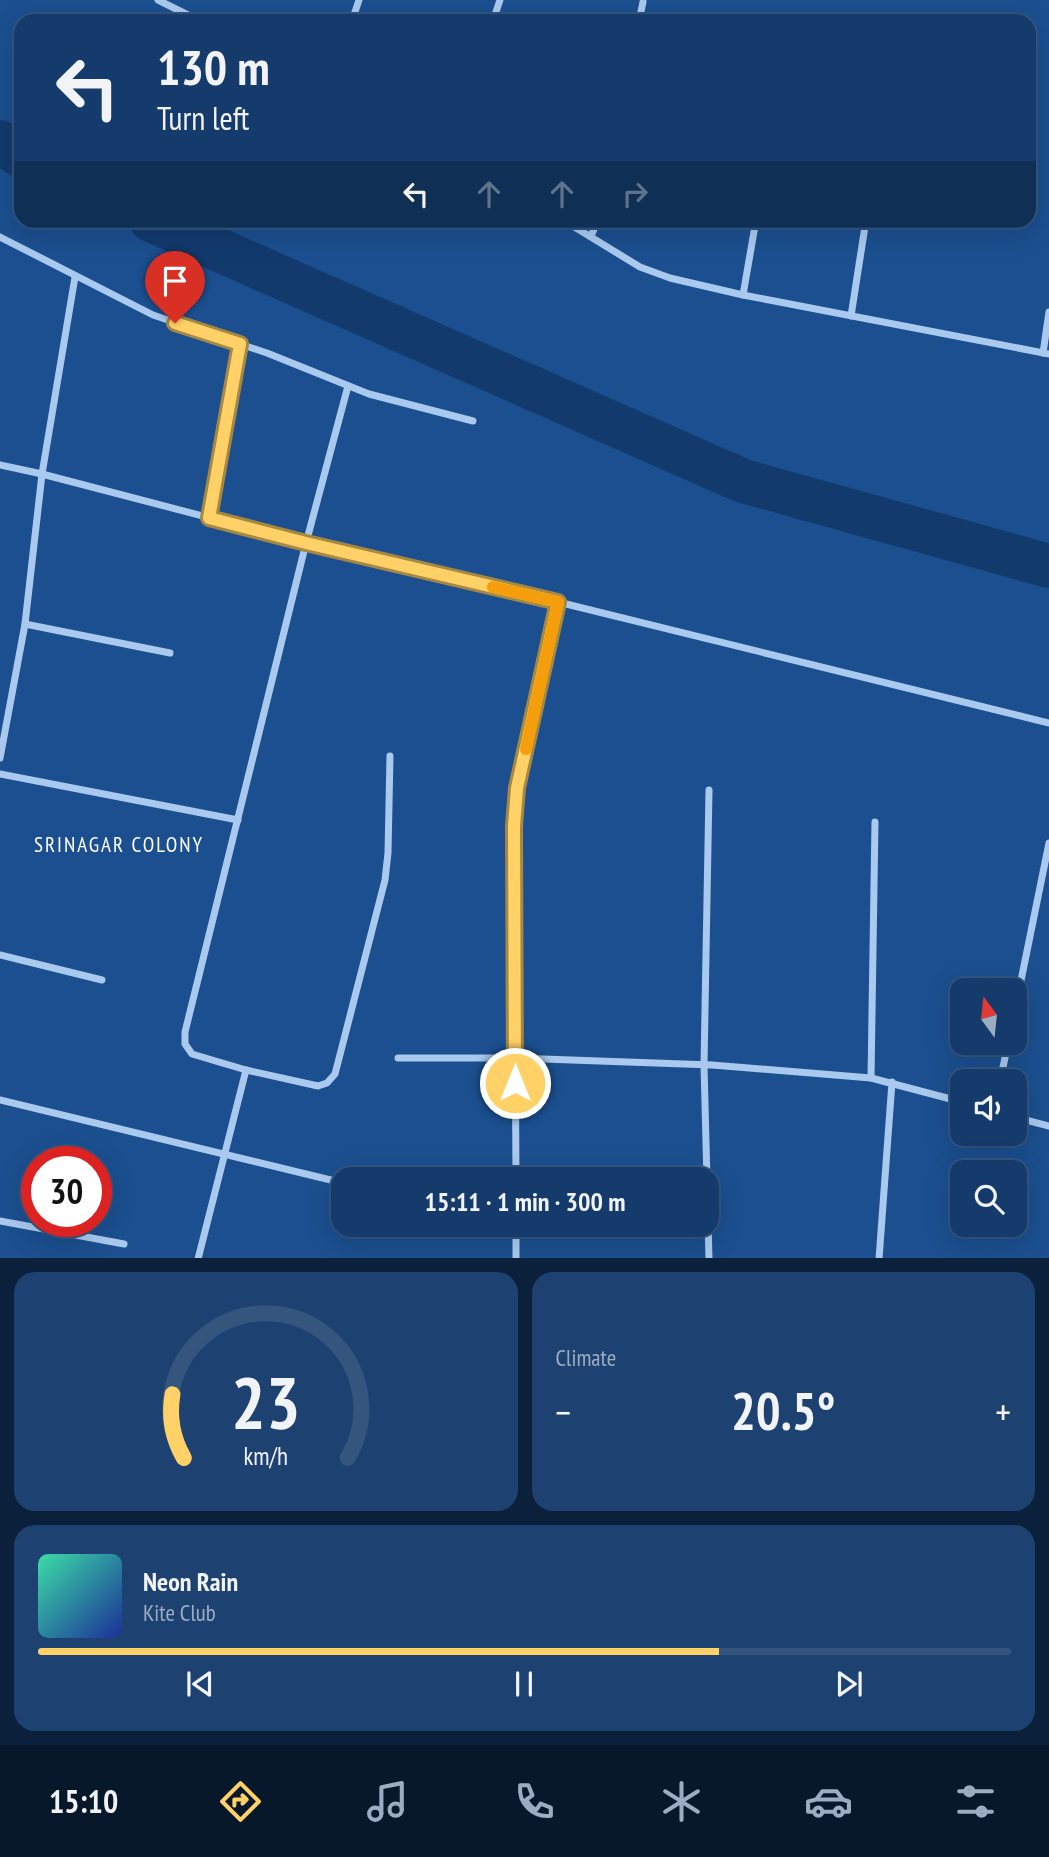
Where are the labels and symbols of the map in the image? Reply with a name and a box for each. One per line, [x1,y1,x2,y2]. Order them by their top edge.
pin [145,251,205,323]
district label: SRINAGAR COLONY [34,831,204,858]
north arrow [950,978,1027,1055]
position arrow [478,1046,552,1120]
speed limit sign: 30 [21,1146,112,1237]

